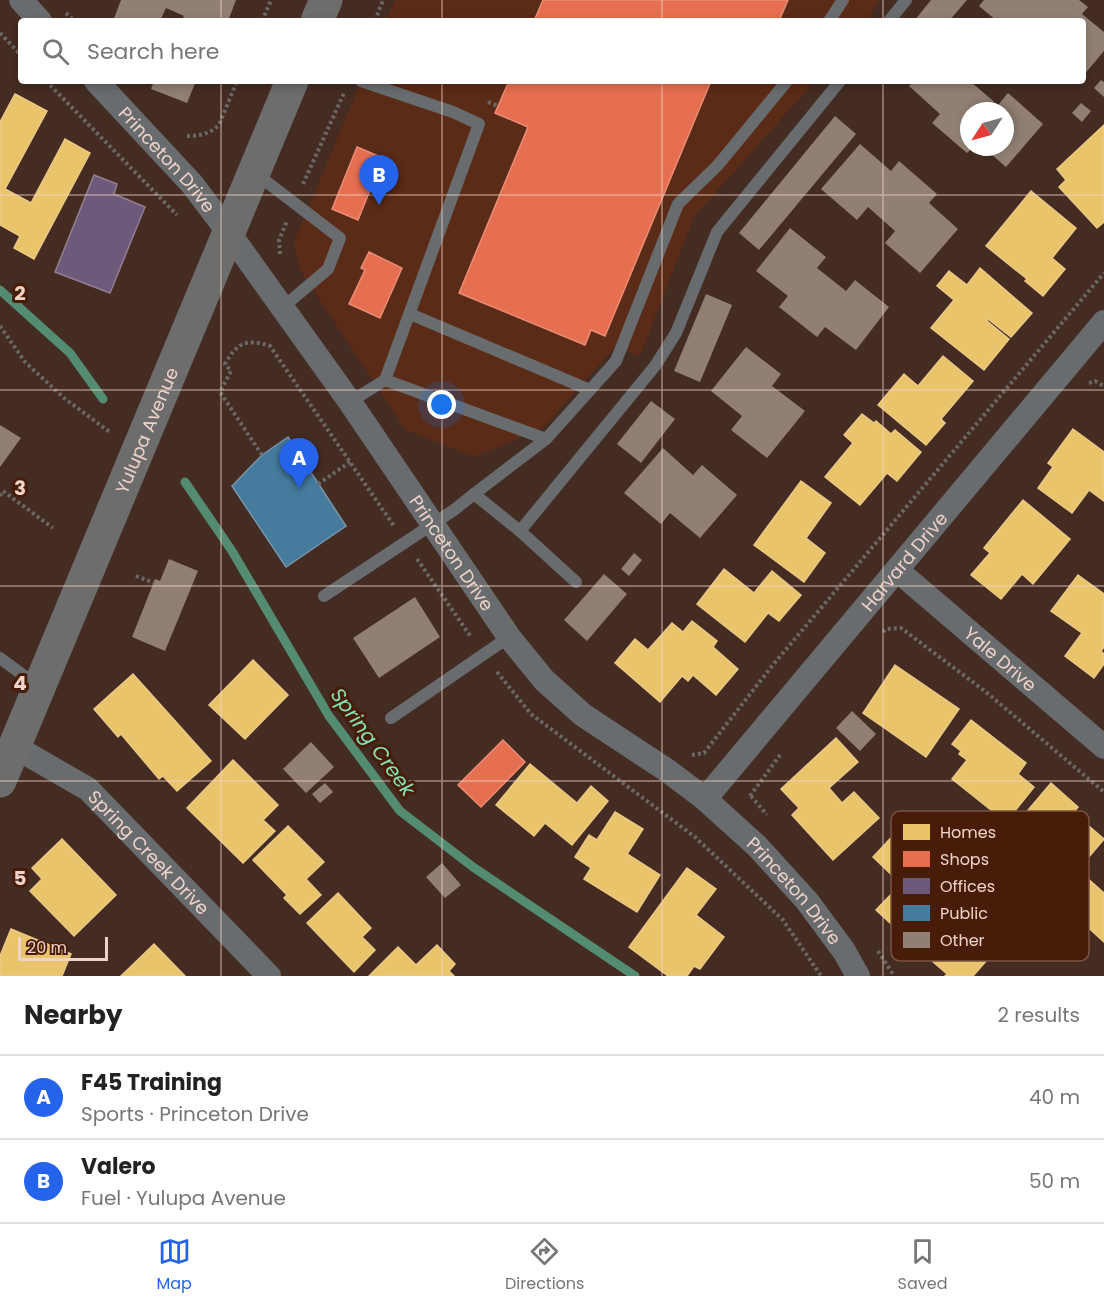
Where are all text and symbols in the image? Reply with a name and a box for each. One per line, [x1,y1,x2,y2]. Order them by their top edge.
search box [18,18,1086,84]
icon: search [39,35,72,68]
text: Search here [87,36,220,67]
street label: Princeton Drive [113,101,222,218]
north arrow [960,102,1014,156]
pin: B [360,156,398,205]
text: 2 [14,279,26,307]
street label: Yulupa Avenue [109,363,184,497]
your location [427,390,456,419]
pin: A [280,438,318,488]
text: 3 [14,474,26,502]
street label: Princeton Drive [404,490,500,616]
street label: Harvard Drive [855,506,953,616]
street label: Yale Drive [959,621,1042,697]
text: 4 [13,669,27,697]
water label: Spring Creek [324,682,423,803]
street label: Spring Creek Drive [83,784,215,920]
legend [891,811,1089,961]
text: Homes [940,821,996,844]
street label: Princeton Drive [742,830,847,950]
text: Shops [940,848,989,871]
text: 5 [14,864,27,892]
text: Offices [940,875,995,898]
text: Public [940,902,988,925]
text: Other [940,929,985,952]
scale bar [18,934,108,962]
text: 20 m [27,936,67,959]
text: Nearby [24,997,122,1033]
text: 2 results [997,1001,1080,1029]
text: F45 Training [81,1067,222,1098]
text: A [36,1083,51,1111]
text: 40 m [1029,1083,1080,1111]
text: Sports · Princeton Drive [81,1100,309,1128]
text: Valero [81,1151,155,1182]
text: B [37,1167,50,1195]
text: 50 m [1029,1167,1080,1195]
text: Fuel · Yulupa Avenue [81,1184,286,1212]
tab: Map [157,1235,192,1296]
tab: Directions [505,1235,584,1296]
tab: Saved [898,1235,947,1296]

